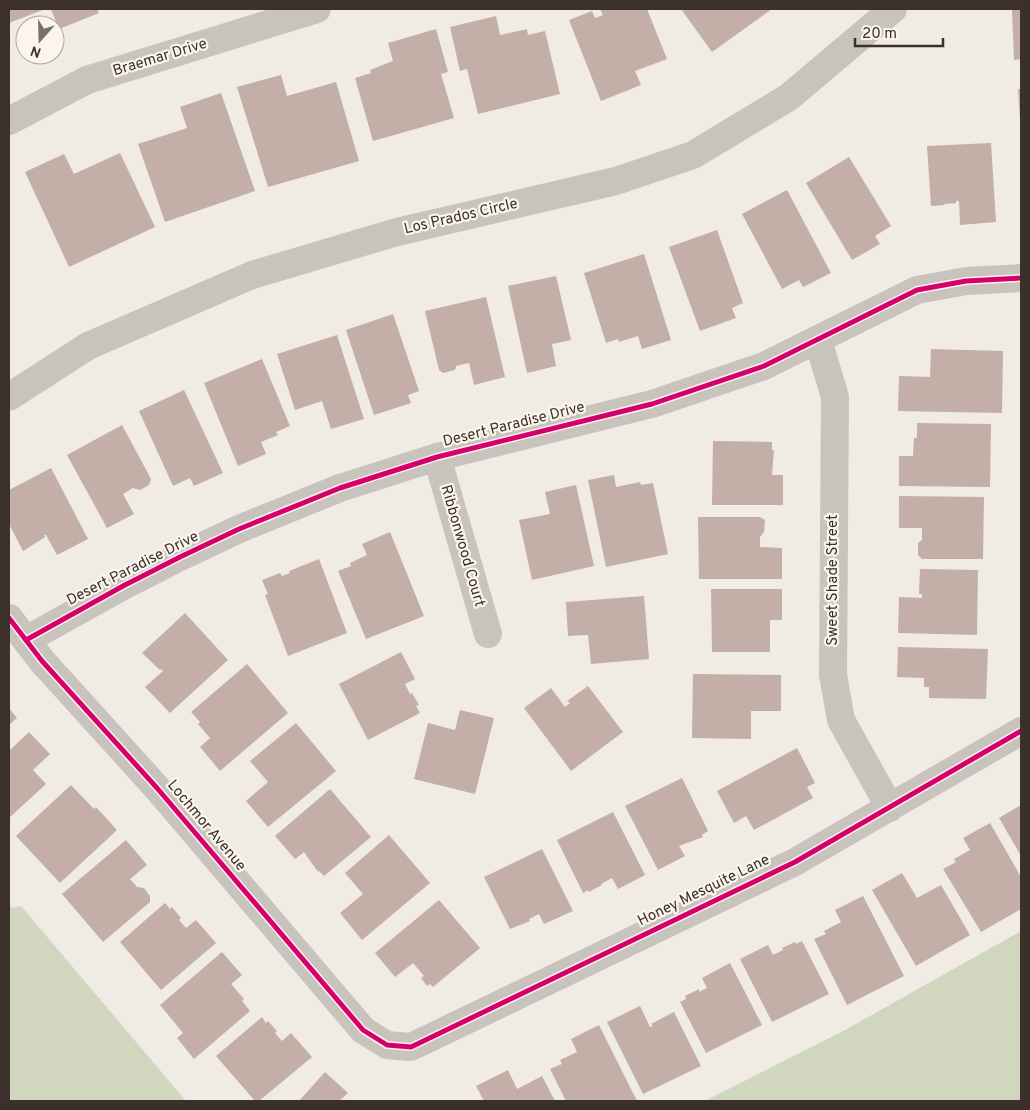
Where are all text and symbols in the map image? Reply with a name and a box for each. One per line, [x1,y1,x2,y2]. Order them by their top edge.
north arrow [15,15,65,65]
scale bar [855,15,942,47]
text: 20 m [862,25,897,44]
street label: Braemar Drive [111,35,209,81]
text: N [28,41,44,61]
street label: Los Prados Circle [402,195,520,239]
street label: Desert Paradise Drive [441,398,587,452]
street label: Ribbonwood Court [436,483,488,609]
street label: Sweet Shade Street [824,514,843,646]
street label: Desert Paradise Drive [64,528,202,610]
street label: Lochmor Avenue [162,777,250,875]
street label: Honey Mesquite Lane [635,851,773,931]

